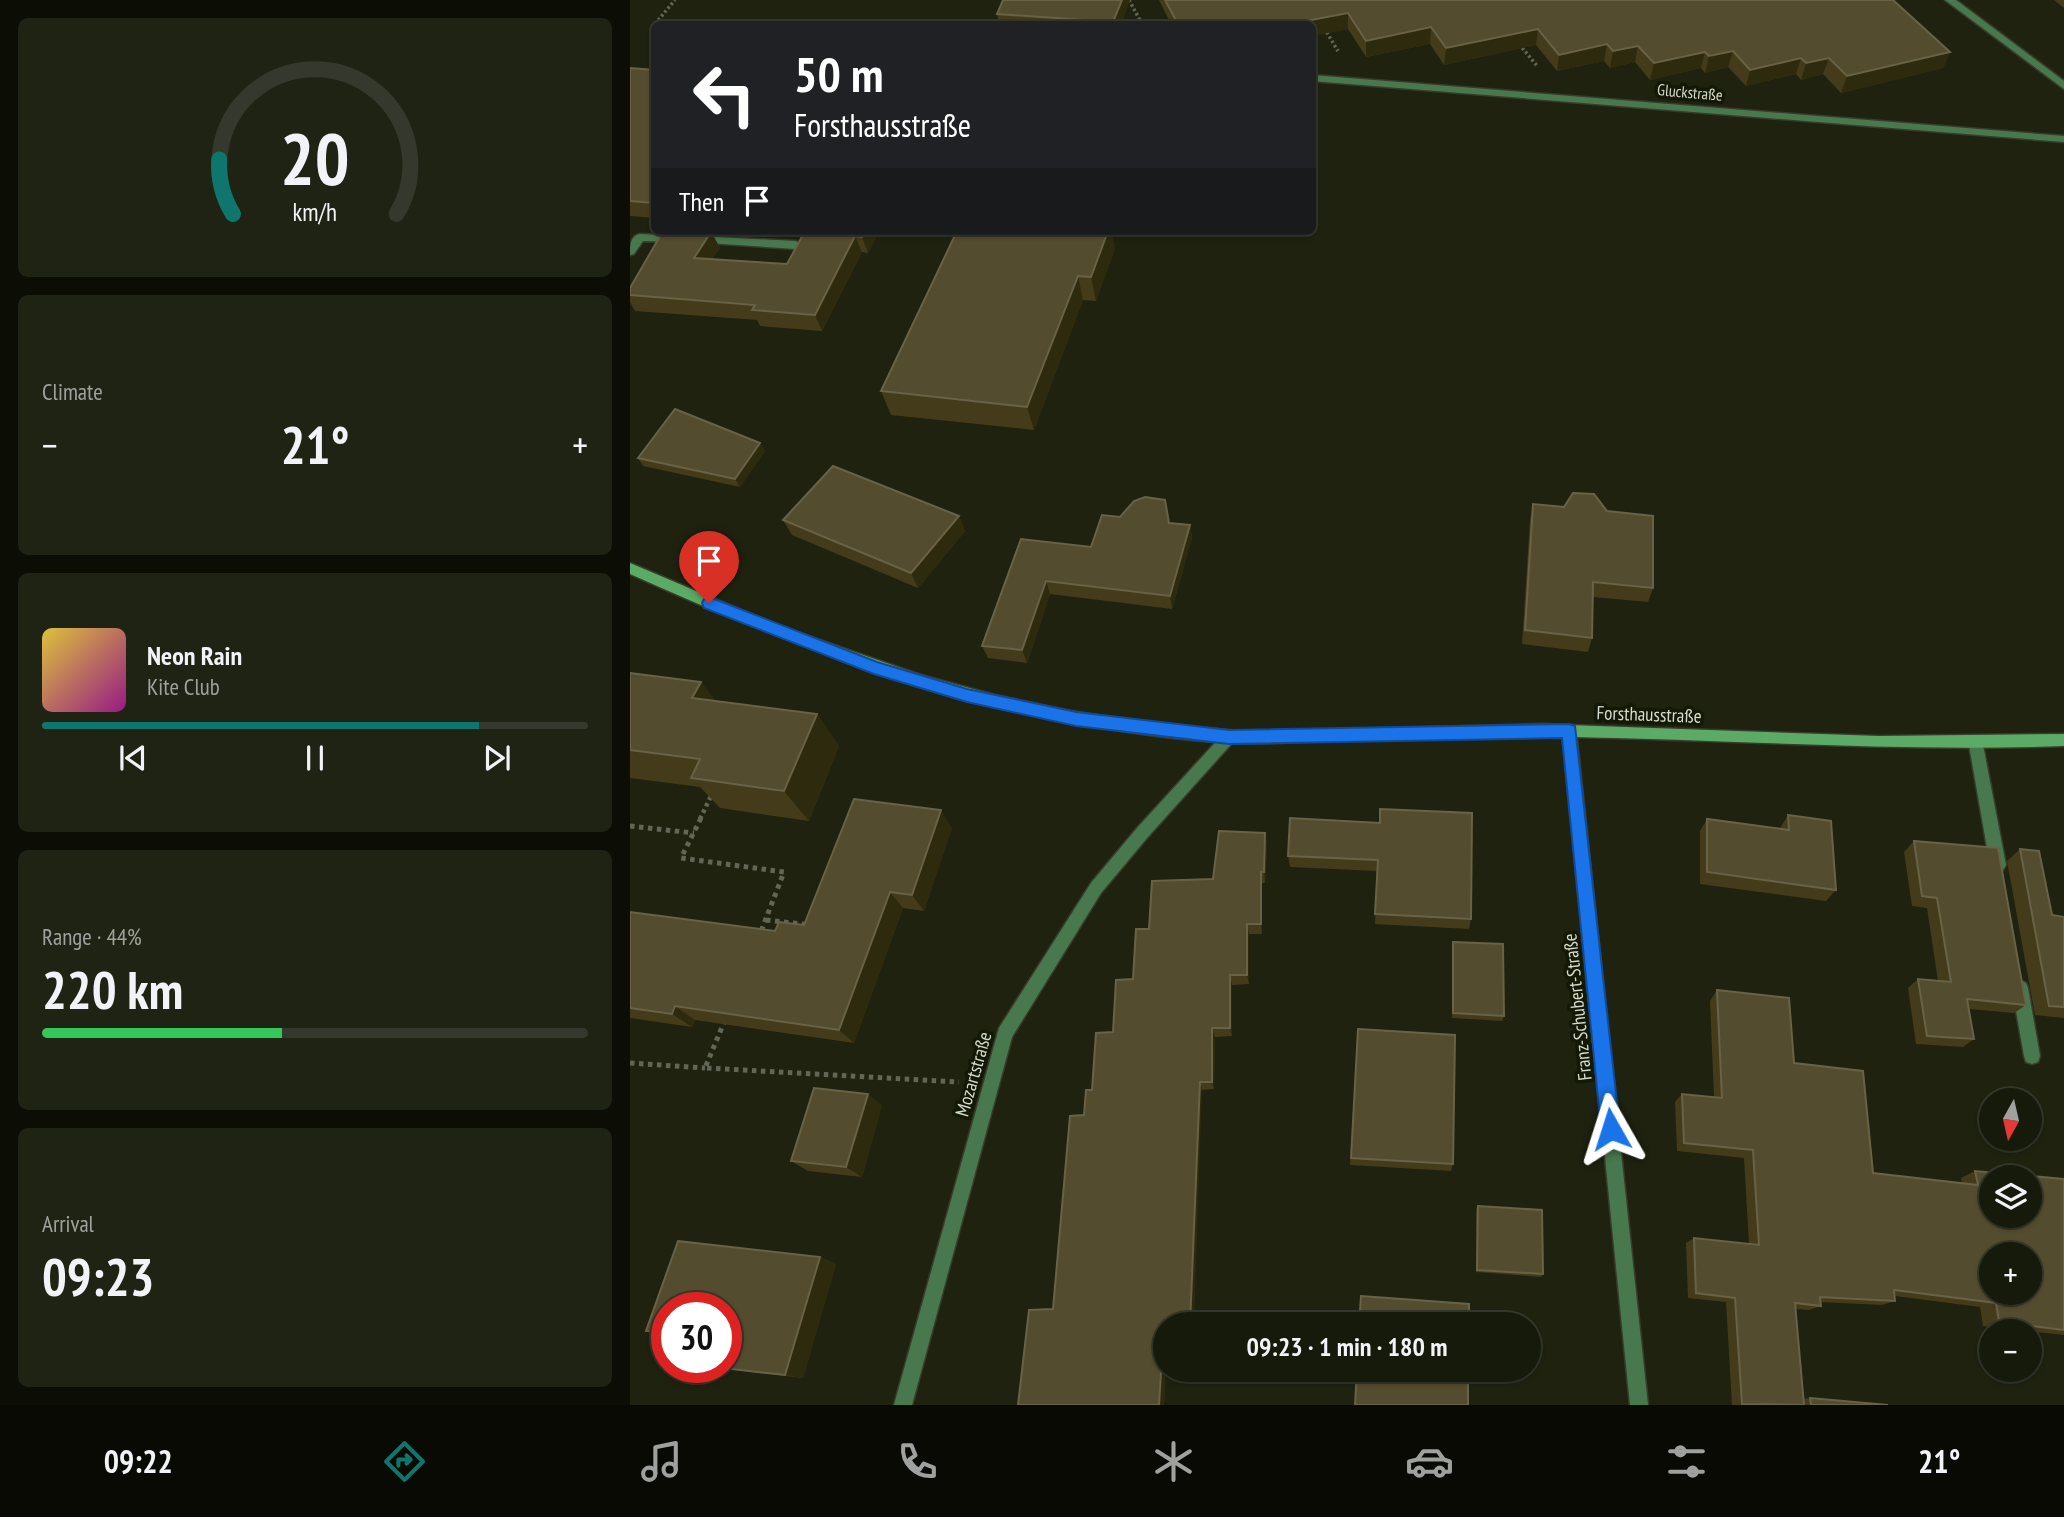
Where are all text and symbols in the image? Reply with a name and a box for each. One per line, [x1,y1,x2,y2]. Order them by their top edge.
text: 50 m [794,42,883,106]
icon: left [679,49,770,140]
street label: Gluckstraße [1657,79,1723,105]
text: Forsthausstraße [794,104,971,146]
text: 20 [280,110,350,204]
icon: arrive [738,182,776,220]
text: Then [679,185,724,218]
text: km/h [293,196,337,228]
text: Climate [42,377,103,406]
text: 21° [281,411,349,478]
text: − [42,420,58,469]
text: + [572,420,588,469]
pin [679,531,739,603]
icon: arrive [690,542,728,580]
text: Neon Rain [147,639,242,672]
text: Kite Club [147,672,220,701]
street label: Forsthausstraße [1596,700,1702,728]
icon: previous [114,739,152,777]
icon: pause [296,739,334,777]
icon: next [478,739,516,777]
text: Range · 44% [42,922,142,951]
street label: Franz-Schubert-Straße [1557,932,1597,1082]
text: 220 km [42,956,183,1023]
street label: Mozartstraße [949,1029,997,1119]
north arrow [1979,1088,2042,1152]
map controls [1979,1088,2042,1382]
position arrow [1574,1092,1648,1166]
button: layers [1979,1165,2042,1228]
text: Arrival [42,1209,94,1238]
button: + [1979,1242,2042,1305]
text: 09:23 [42,1243,154,1310]
speed limit sign: 30 [651,1292,742,1383]
button: − [1979,1319,2042,1382]
text: 09:23 · 1 min · 180 m [1247,1330,1447,1363]
icon: directions [380,1437,429,1486]
icon: music [637,1437,686,1486]
icon: phone [893,1437,942,1486]
icon: climate [1149,1437,1198,1486]
icon: car [1405,1437,1454,1486]
icon: filters [1662,1437,1711,1486]
text: 09:22 [104,1440,173,1482]
text: 21° [1918,1440,1960,1482]

